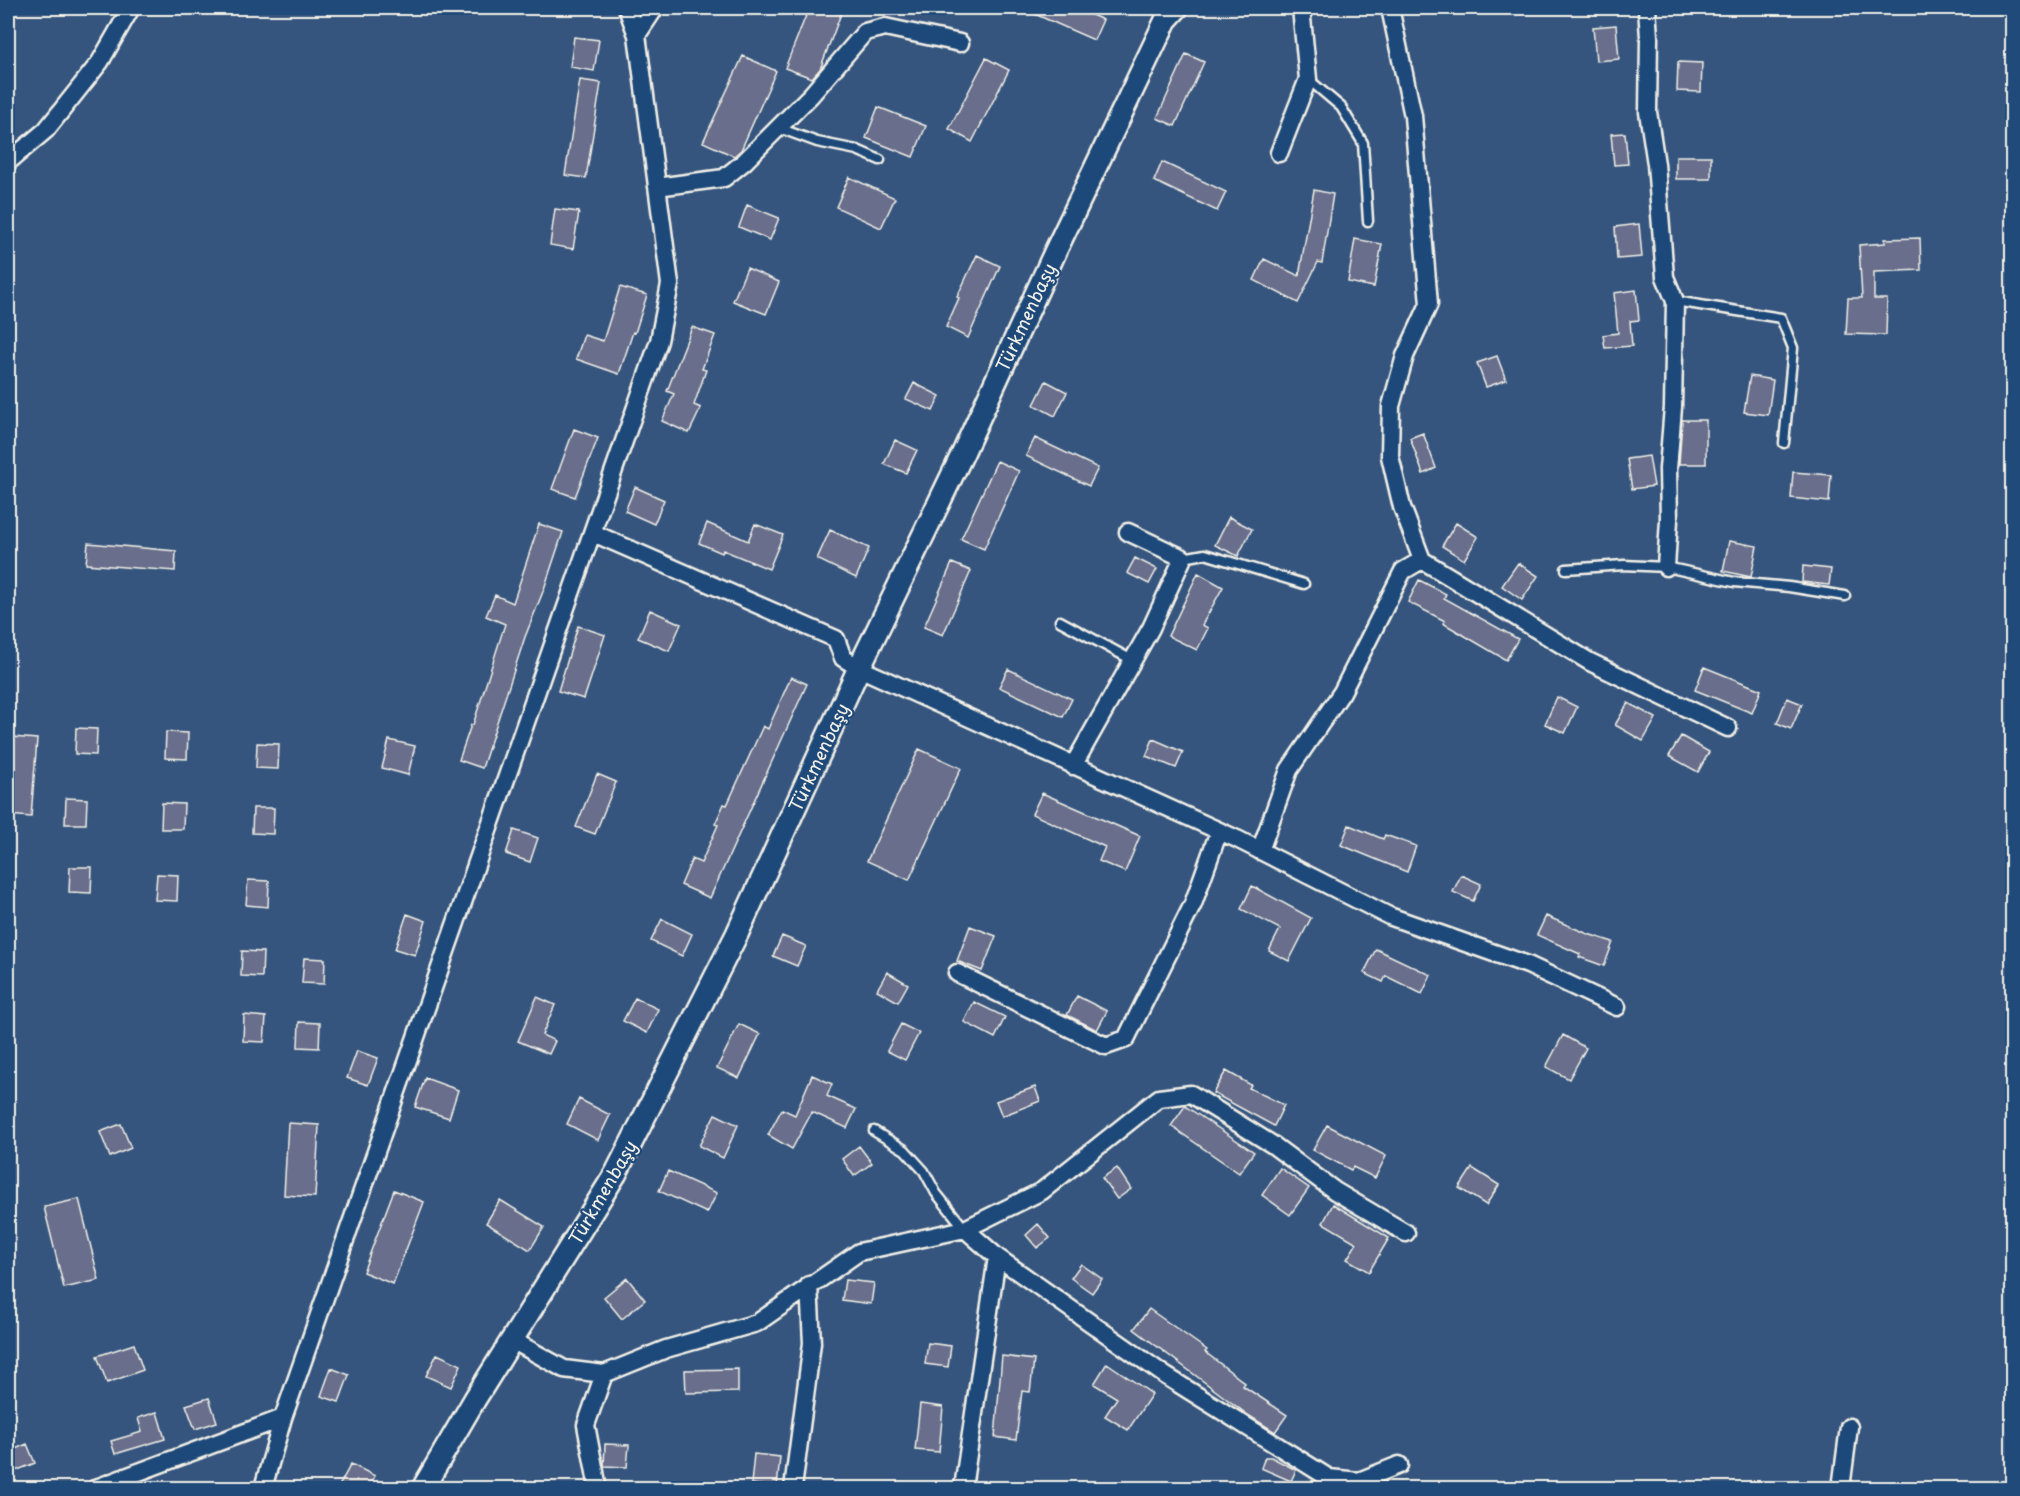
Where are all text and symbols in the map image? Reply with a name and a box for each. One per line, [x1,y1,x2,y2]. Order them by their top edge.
street label: Türkmenbaşy [988,258,1062,376]
street label: Türkmenbaşy [781,698,855,816]
street label: Türkmenbaşy [561,1135,643,1249]

